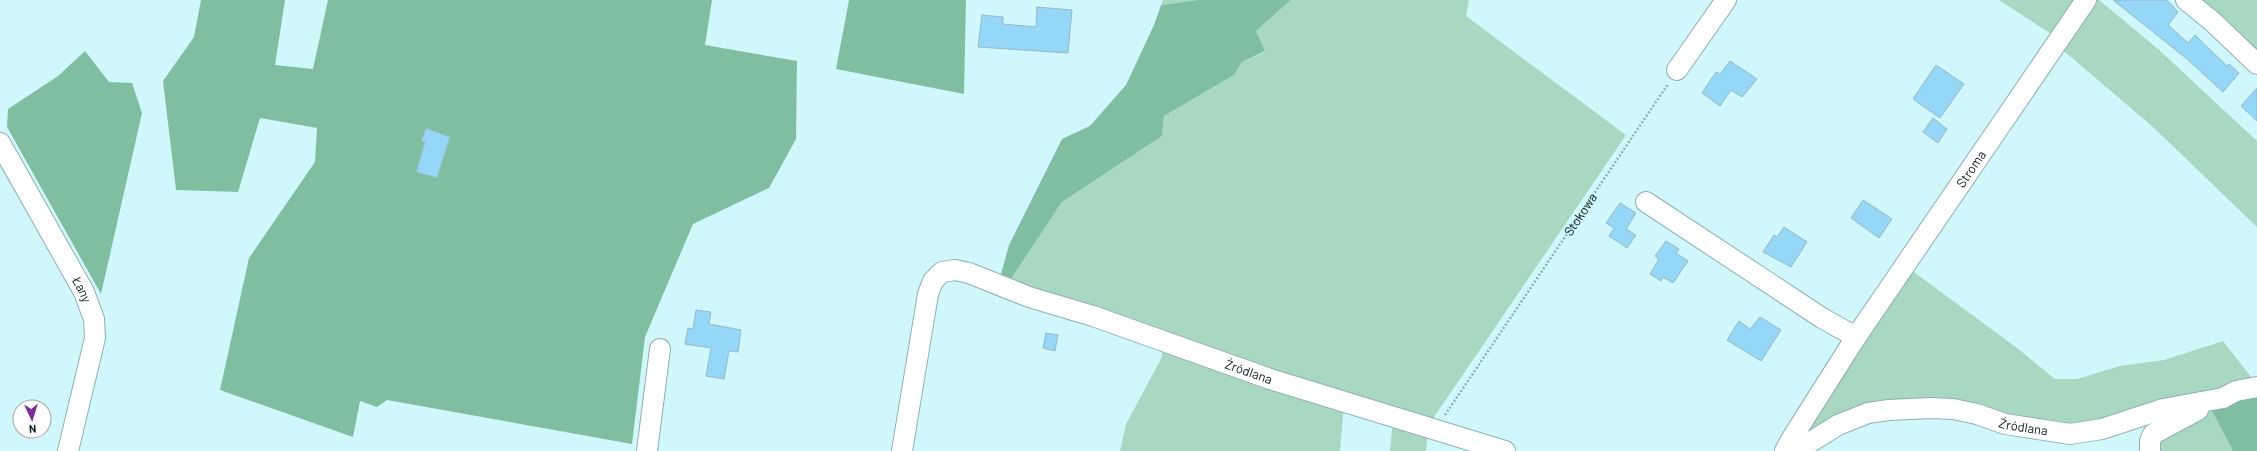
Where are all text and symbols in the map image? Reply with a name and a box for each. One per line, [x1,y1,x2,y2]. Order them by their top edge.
street label: Stroma [1953,147,1989,190]
street label: Stokowa [1560,190,1600,239]
street label: Łany [68,273,95,305]
street label: Źródlana [1223,356,1275,387]
north arrow [12,399,52,439]
street label: Źródlana [1997,414,2049,439]
text: N [29,423,37,436]

